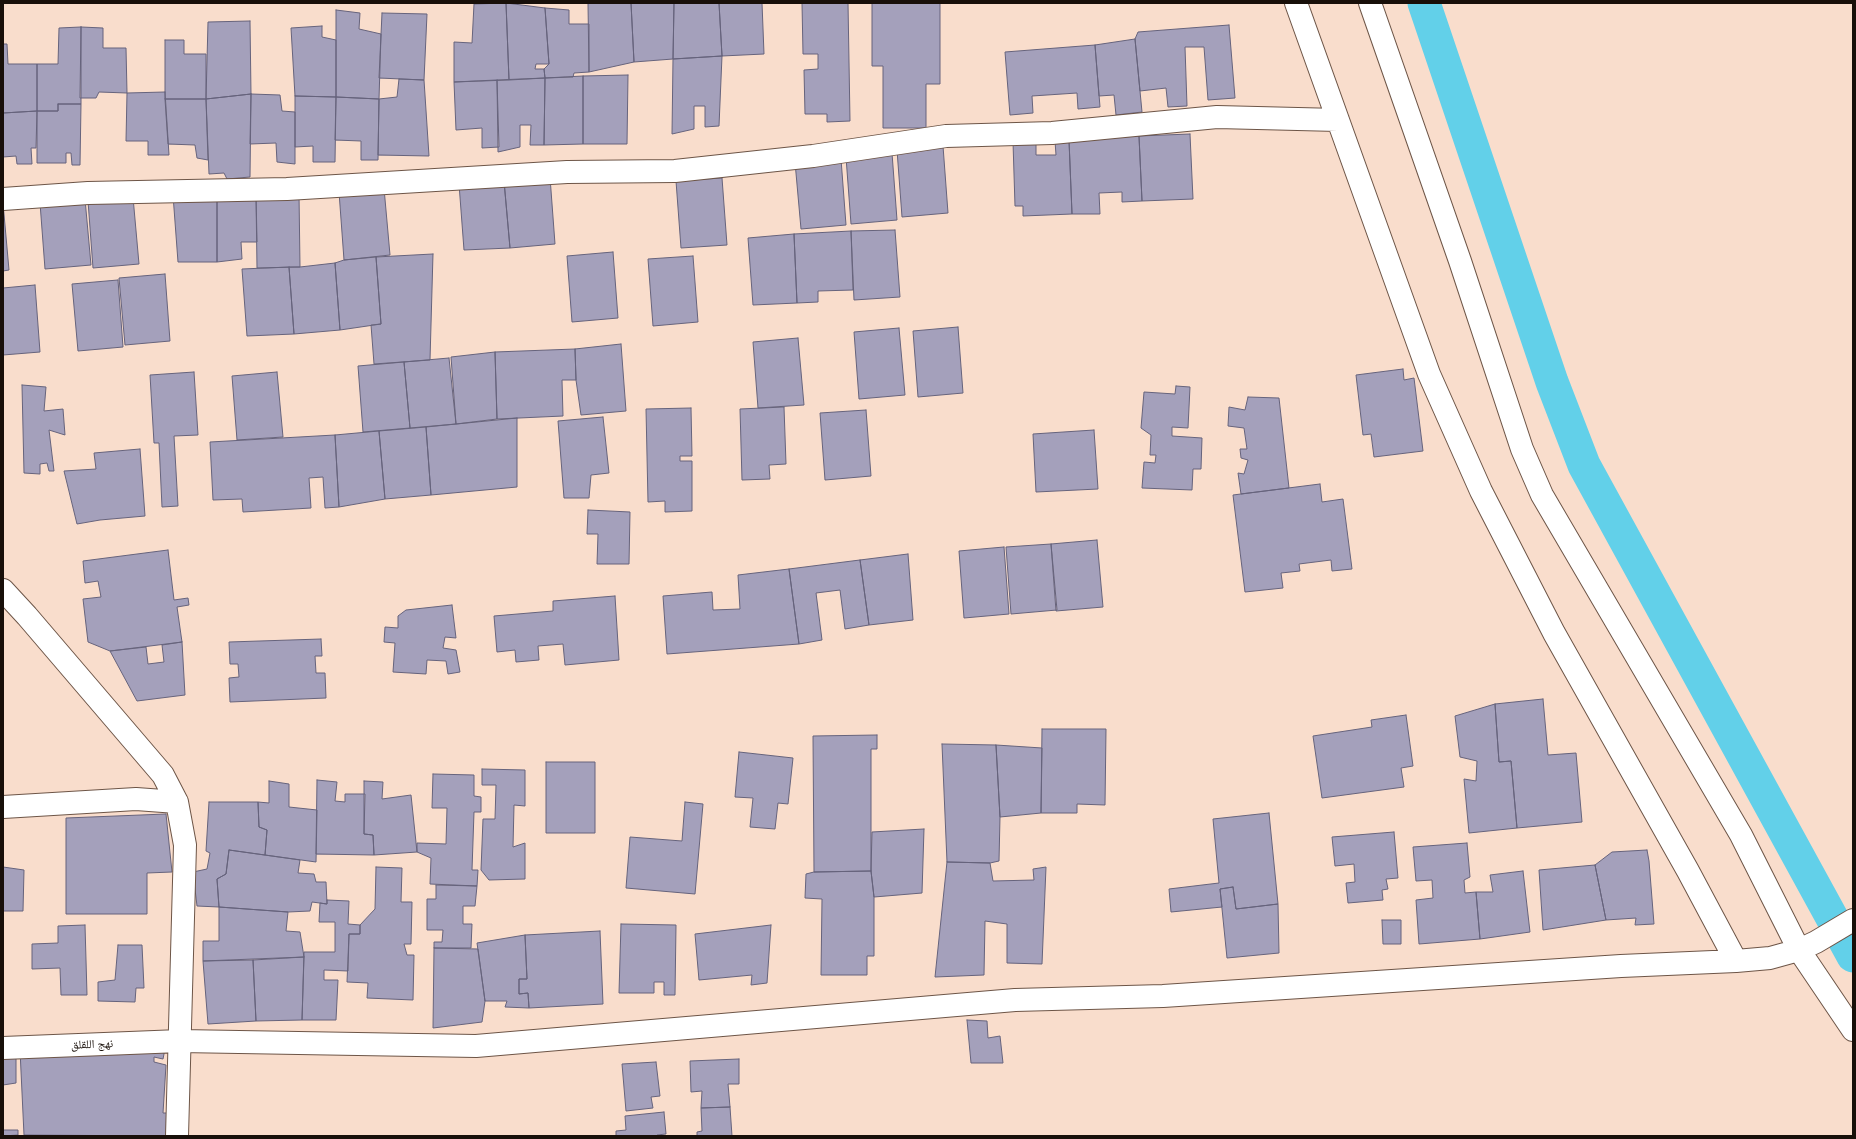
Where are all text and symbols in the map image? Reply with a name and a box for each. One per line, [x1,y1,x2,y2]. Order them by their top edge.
street label: نهج اللقلق [71,1036,113,1052]

